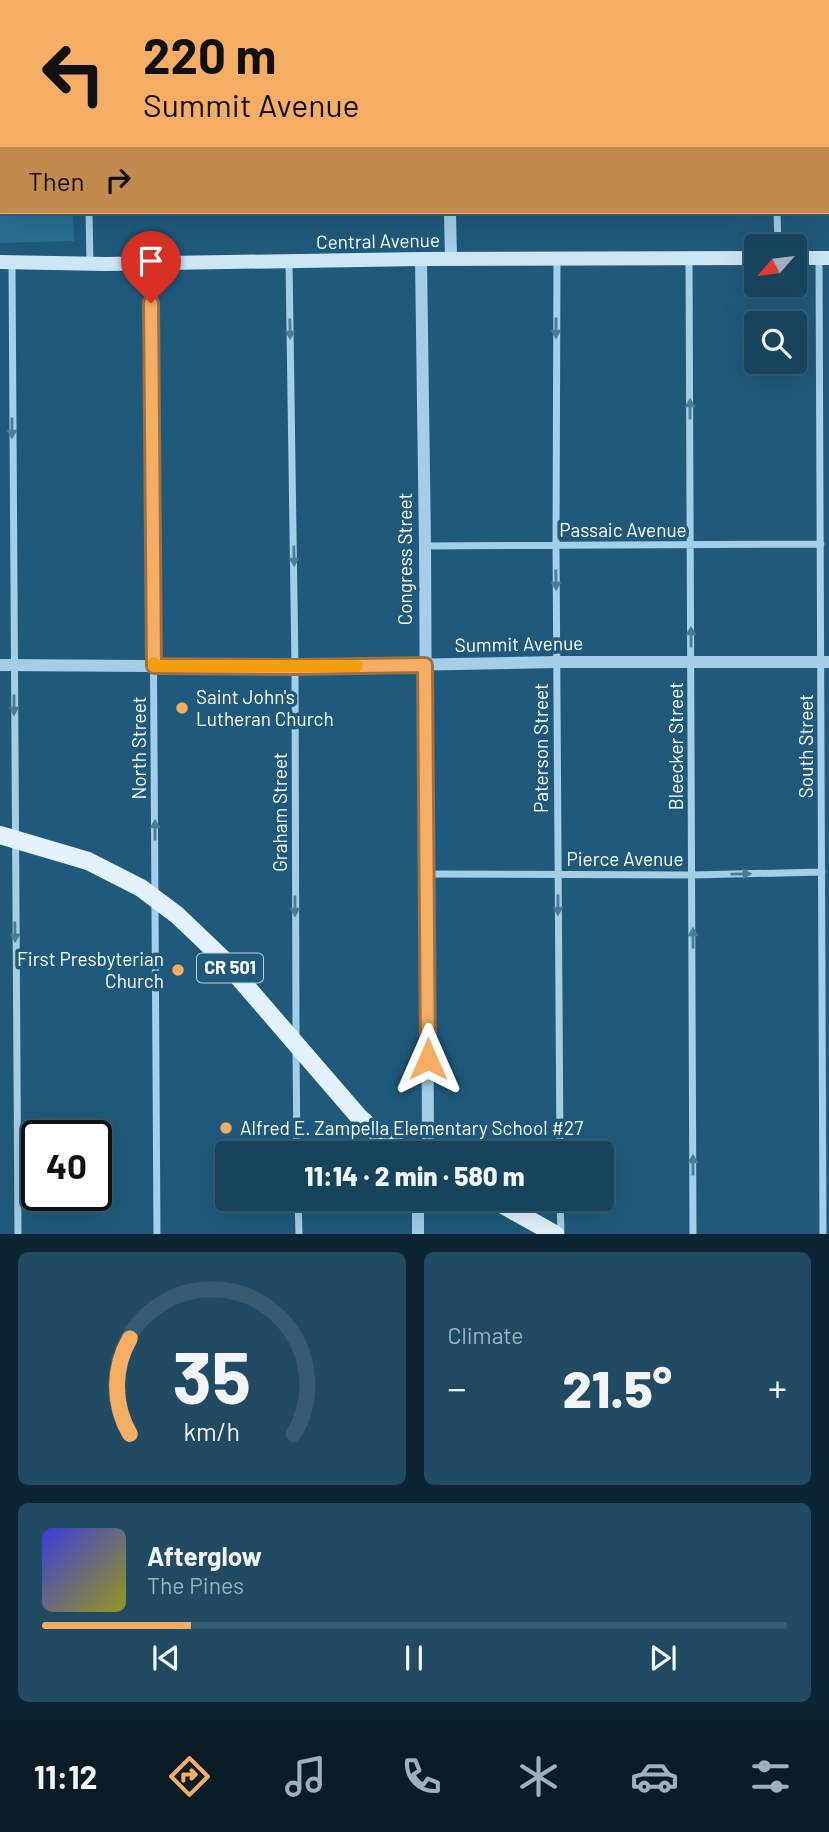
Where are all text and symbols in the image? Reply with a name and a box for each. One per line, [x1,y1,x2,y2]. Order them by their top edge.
text: 220 m [143,25,277,84]
icon: left [28,28,119,119]
text: Summit Avenue [143,85,360,123]
icon: right [99,161,137,199]
text: Then [28,165,85,196]
street label: Central Avenue [316,228,440,253]
pin [121,231,181,303]
north arrow [744,234,807,298]
map controls [744,234,807,374]
icon: arrive [132,242,170,280]
button: search [744,311,807,374]
one-way arrow [550,317,562,339]
one-way arrow [284,318,296,340]
one-way arrow [684,398,696,420]
one-way arrow [6,418,18,440]
street label: Congress Street [393,493,416,625]
street label: Passaic Avenue [559,518,687,541]
one-way arrow [288,546,300,568]
one-way arrow [550,569,562,591]
one-way arrow [685,626,697,648]
street label: Summit Avenue [454,631,584,656]
street label: Bleecker Street [664,682,687,810]
street label: Paterson Street [529,683,552,813]
place label: Saint John's Lutheran Church [196,685,334,730]
one-way arrow [8,694,20,716]
street label: South Street [794,694,817,798]
street label: North Street [127,696,150,800]
marker: Saint John's Lutheran Church [174,700,190,716]
street label: Graham Street [268,752,291,872]
one-way arrow [149,819,161,841]
street label: Pierce Avenue [566,847,684,870]
one-way arrow [730,868,752,880]
one-way arrow [552,894,564,916]
one-way arrow [289,896,301,918]
one-way arrow [9,922,21,944]
one-way arrow [687,927,699,949]
place label: First Presbyterian Church [17,947,164,992]
road number: CR 501 [197,953,263,982]
marker: First Presbyterian Church [170,962,186,978]
position arrow [391,1022,465,1096]
place label: Alfred E. Zampella Elementary School #27 [240,1116,583,1139]
speed limit sign: 40 [21,1120,112,1211]
marker: Alfred E. Zampella Elementary School #27 [218,1120,234,1136]
one-way arrow [687,1154,699,1176]
text: 11:14 · 2 min · 580 m [304,1160,525,1191]
text: Climate [448,1321,524,1349]
text: 35 [172,1332,251,1420]
text: 21.5° [562,1356,672,1418]
text: − [448,1364,467,1410]
text: + [768,1364,787,1410]
text: km/h [183,1416,240,1446]
text: Afterglow [147,1540,262,1571]
text: The Pines [147,1571,244,1599]
icon: previous [147,1639,185,1677]
icon: pause [395,1639,433,1677]
icon: next [644,1639,682,1677]
icon: directions [165,1752,214,1801]
icon: music [281,1752,330,1801]
icon: phone [397,1752,446,1801]
icon: climate [514,1752,563,1801]
icon: car [630,1752,679,1801]
icon: filters [746,1752,795,1801]
text: 11:12 [34,1757,97,1795]

